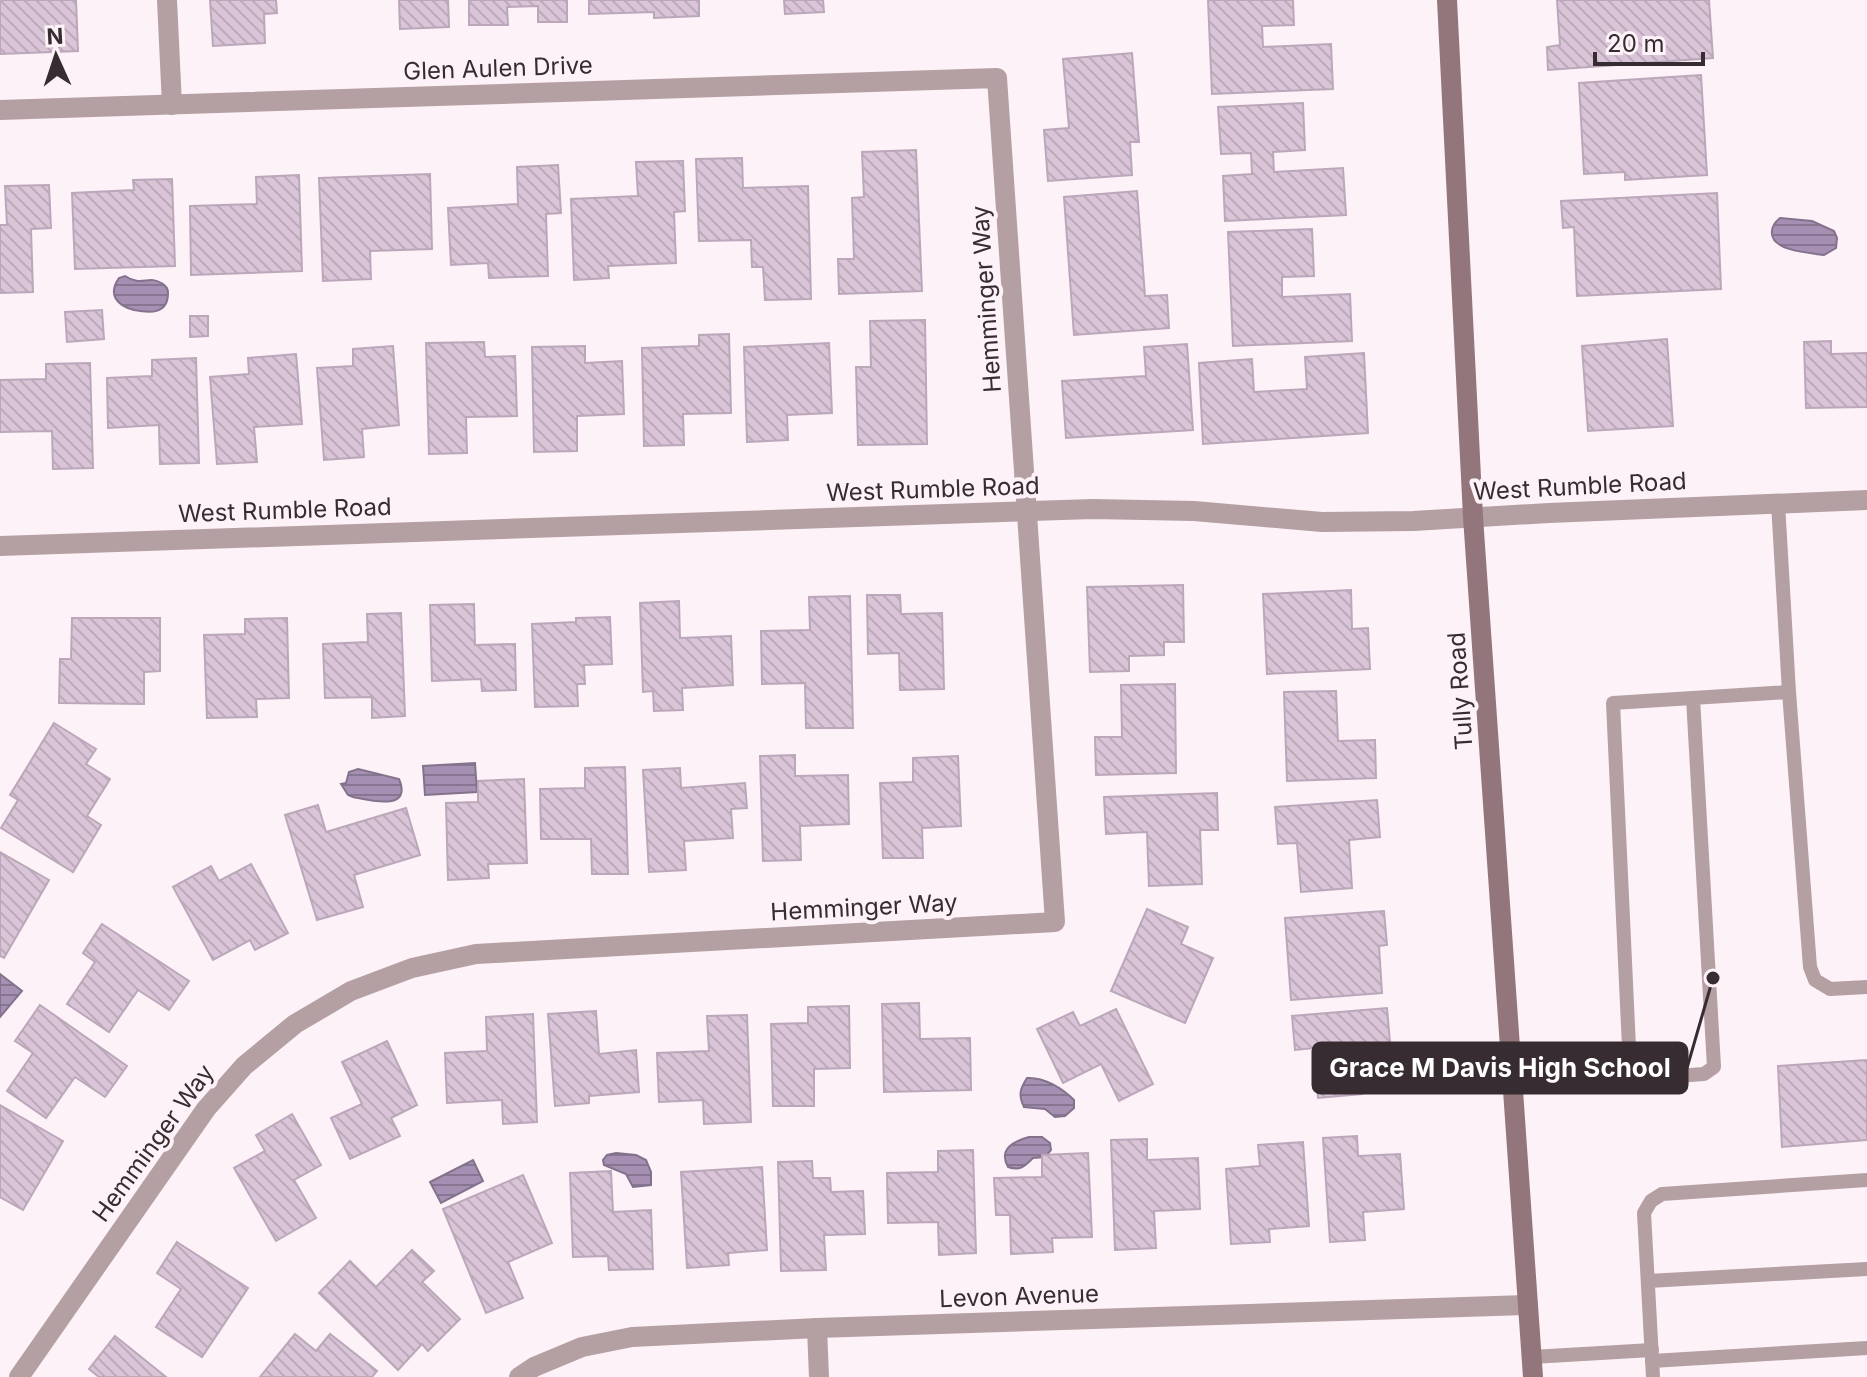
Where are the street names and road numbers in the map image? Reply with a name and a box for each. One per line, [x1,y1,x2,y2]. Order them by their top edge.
street label: Glen Aulen Drive [403,50,593,86]
street label: Hemminger Way [965,205,1007,393]
street label: West Rumble Road [1473,466,1687,506]
street label: West Rumble Road [826,471,1040,507]
street label: West Rumble Road [178,492,392,528]
street label: Tully Road [1441,631,1479,751]
street label: Hemminger Way [770,888,958,926]
street label: Hemminger Way [86,1059,220,1227]
street label: Levon Avenue [939,1279,1099,1313]

